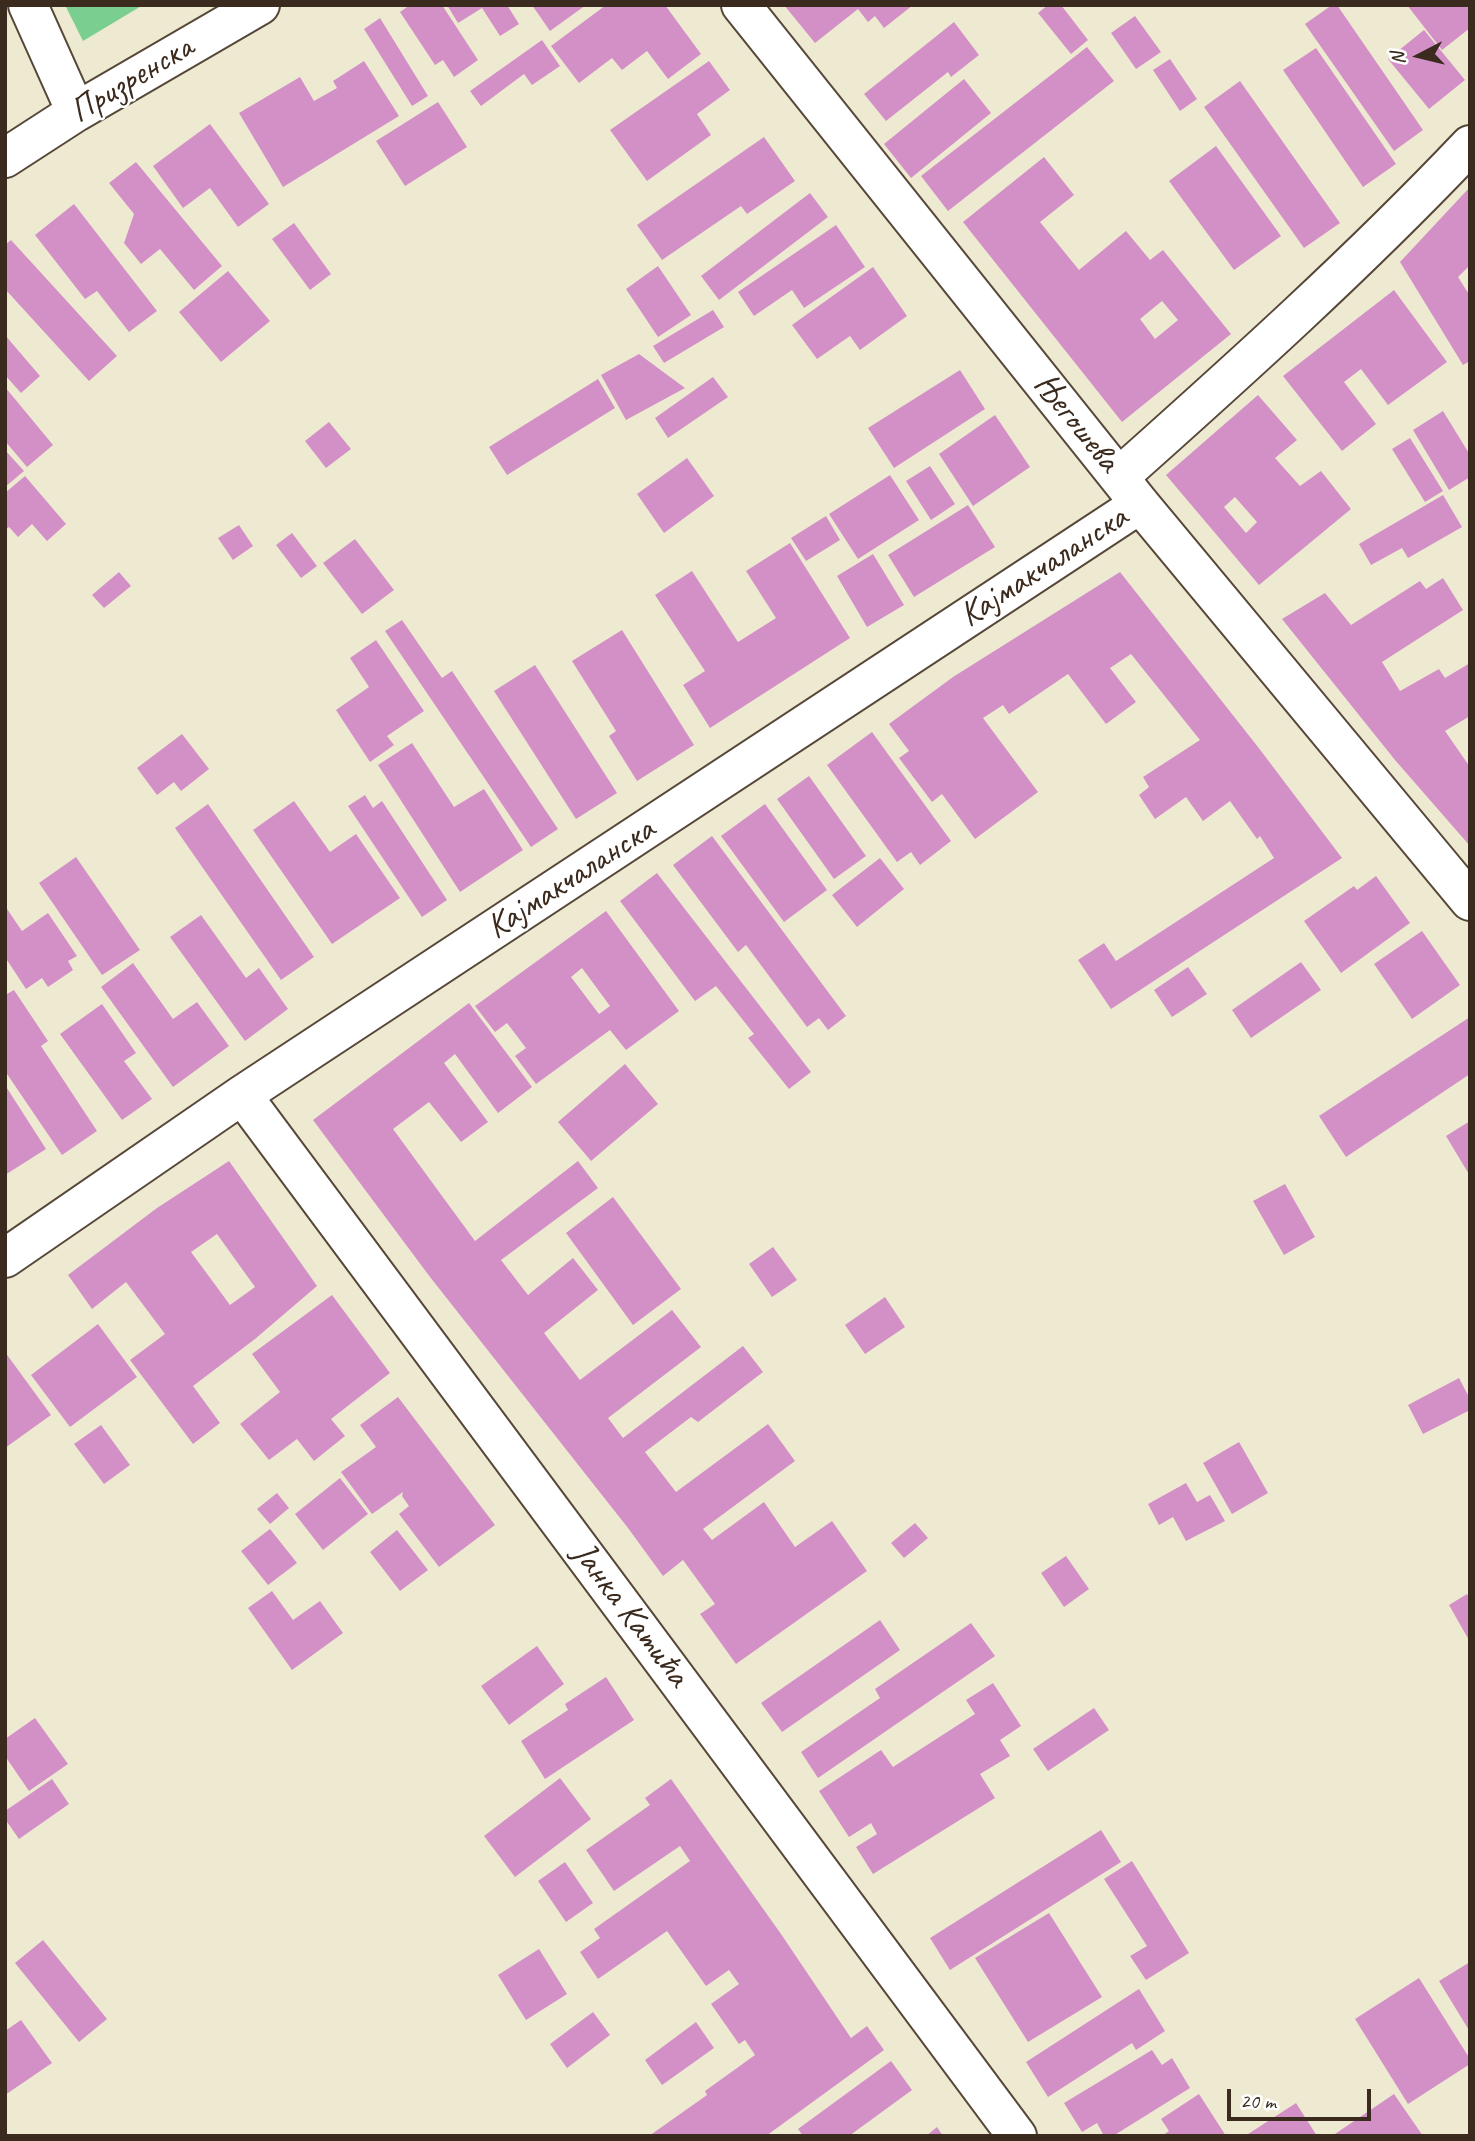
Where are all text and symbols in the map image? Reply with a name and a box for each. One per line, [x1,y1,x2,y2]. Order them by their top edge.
north arrow [1384,21,1454,91]
street label: Призренска [63,27,201,133]
text: N [1386,51,1411,66]
street label: Његошева [1023,365,1129,481]
street label: Кајмакчаланска [952,497,1136,637]
street label: Кајмакчаланска [479,809,663,949]
street label: Јанка Катића [562,1534,698,1696]
scale bar [1230,2074,1374,2118]
text: 20 m [1240,2088,1276,2114]

